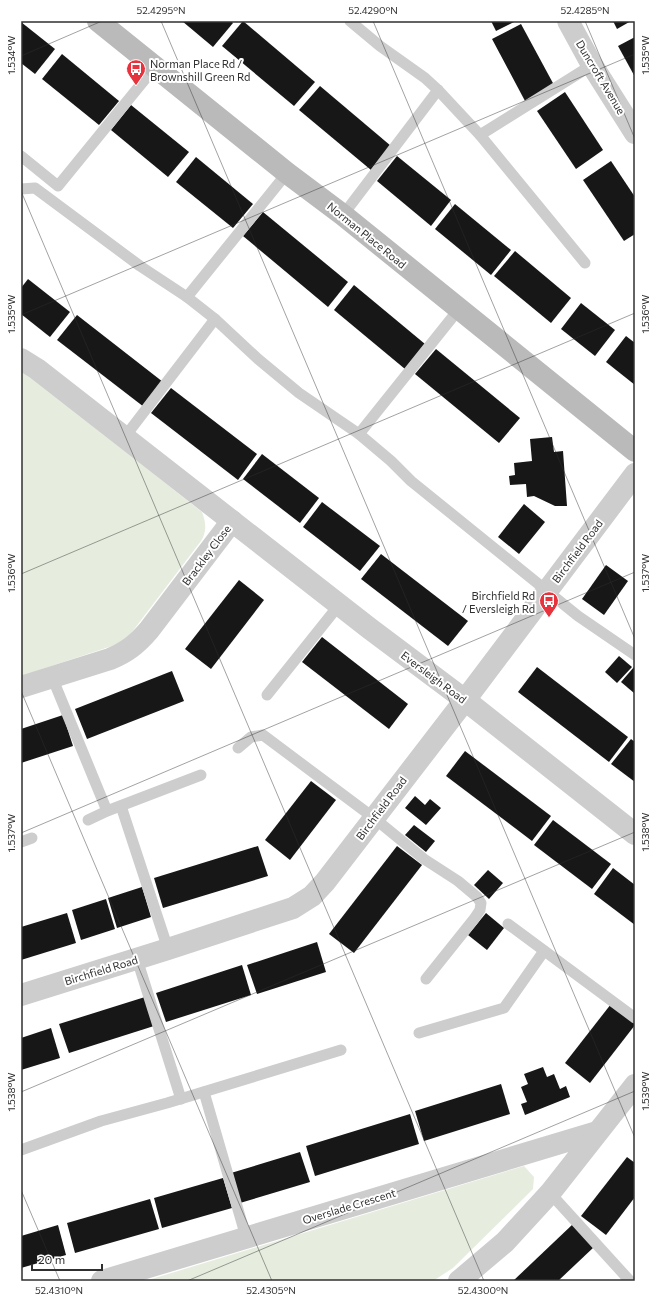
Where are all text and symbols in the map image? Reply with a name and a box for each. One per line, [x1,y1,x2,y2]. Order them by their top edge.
text: 52.4295°N [137,4,185,16]
text: 52.4290°N [348,4,398,16]
text: 52.4285°N [561,4,609,16]
text: 1.534°W [5,36,17,74]
text: 1.535°W [639,36,651,74]
street label: Duncroft Avenue [574,38,628,117]
place label: Norman Place Rd / Brownshill Green Rd [150,57,250,83]
bus stop icon: Norman Place Rd / Brownshill Green Rd [125,58,147,86]
street label: Norman Place Road [325,199,409,271]
text: 1.536°W [639,294,651,334]
text: 1.535°W [5,295,17,333]
street label: Birchfield Road [549,517,605,585]
street label: Brackley Close [179,522,233,588]
text: 1.536°W [5,553,17,593]
text: 1.537°W [639,554,651,592]
place label: Birchfield Rd / Eversleigh Rd [462,589,535,615]
bus stop icon: Birchfield Rd / Eversleigh Rd [538,590,560,618]
street label: Eversleigh Road [399,648,469,706]
street label: Birchfield Road [353,774,409,842]
text: 1.538°W [639,812,651,852]
text: 1.537°W [5,814,17,852]
street label: Birchfield Road [63,953,139,987]
text: 1.539°W [639,1071,651,1111]
text: 1.538°W [5,1072,17,1112]
street label: Overslade Crescent [301,1185,398,1226]
scale bar [32,1246,102,1272]
text: 20 m [38,1252,65,1266]
text: 52.4310°N [35,1284,83,1296]
text: 52.4305°N [246,1284,296,1296]
text: 52.4300°N [458,1284,508,1296]

